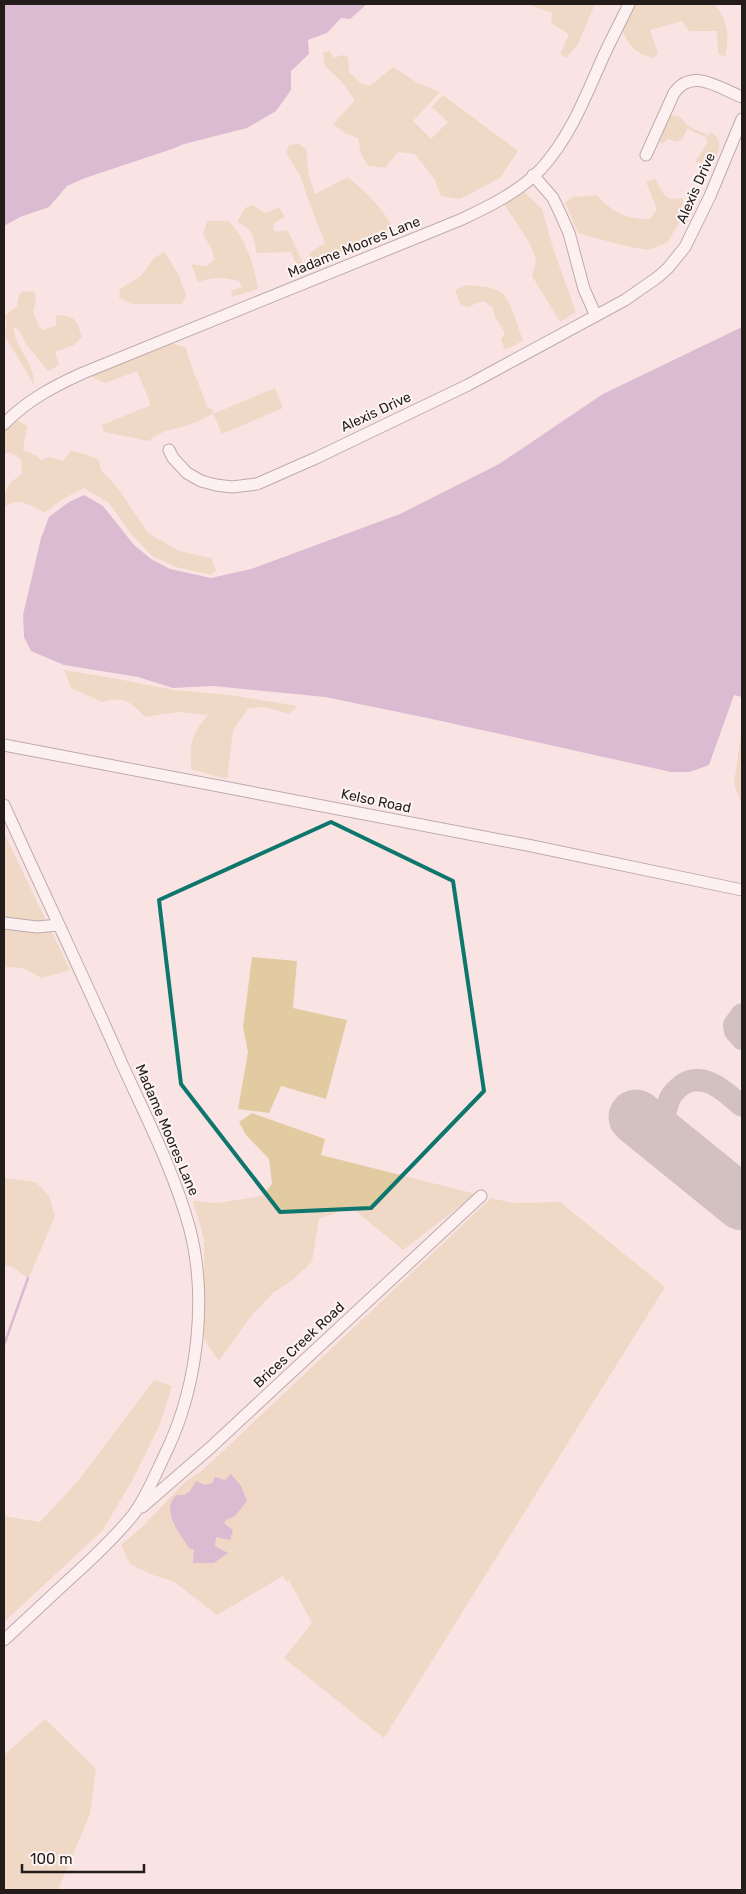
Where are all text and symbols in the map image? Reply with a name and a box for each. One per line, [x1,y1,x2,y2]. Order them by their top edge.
street label: Alexis Drive [673,150,719,226]
street label: Madame Moores Lane [285,213,423,281]
street label: Alexis Drive [338,388,414,436]
street label: Kelso Road [339,785,413,817]
street label: Madame Moores Lane [132,1062,202,1199]
street label: Brices Creek Road [250,1299,348,1391]
scale bar [22,1842,145,1874]
text: 100 m [30,1850,72,1868]

